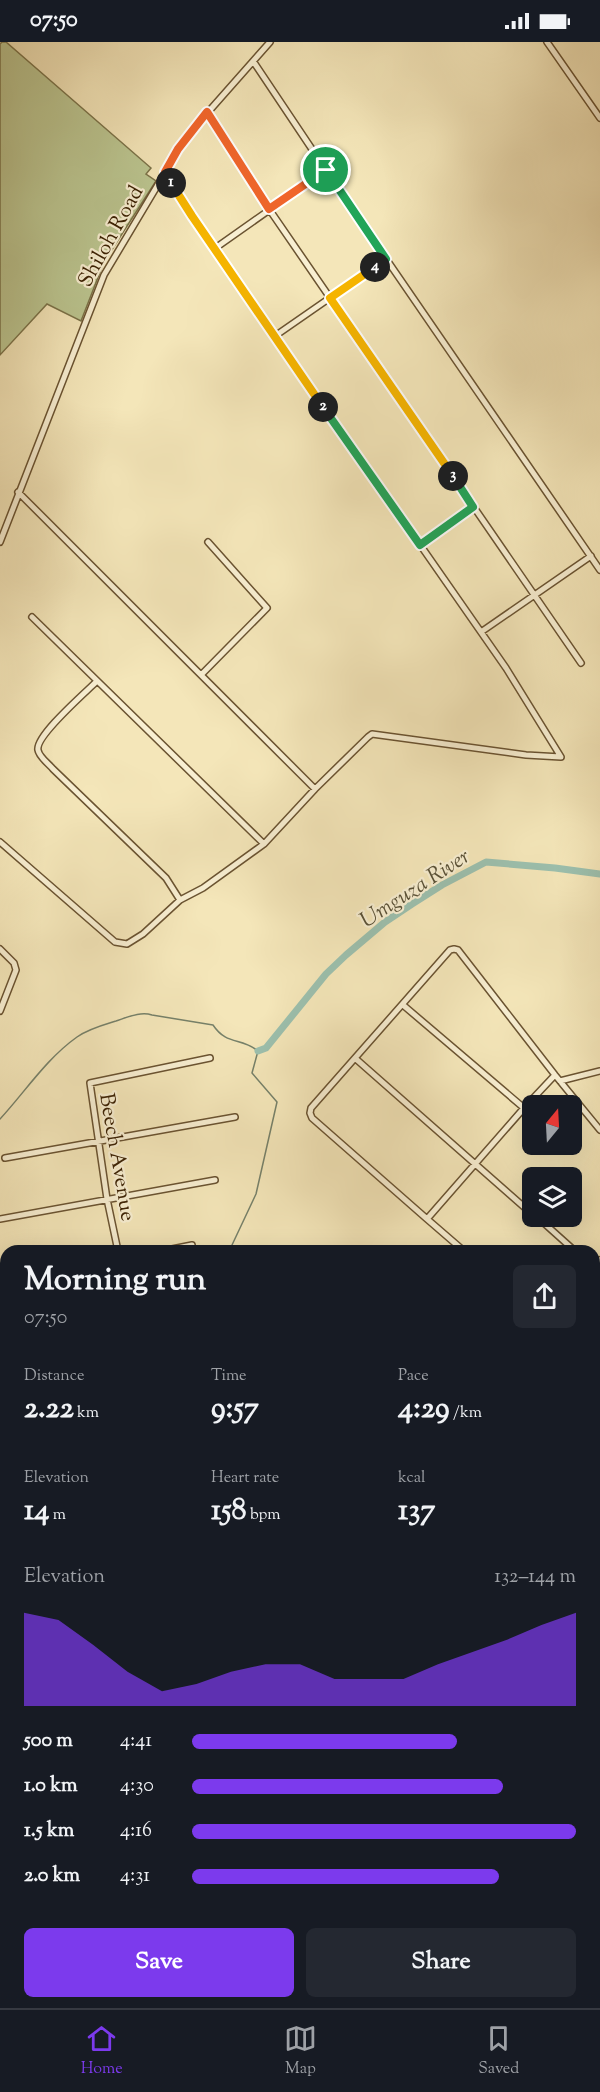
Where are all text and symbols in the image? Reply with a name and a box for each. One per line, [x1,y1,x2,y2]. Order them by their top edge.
text: 07:50 [30,5,78,37]
pin [300,144,351,195]
icon: arrive [309,153,342,186]
pin: 1 [156,168,186,198]
text: 1 [168,171,174,194]
street label: Shiloh Road [72,181,152,293]
pin: 4 [360,252,390,282]
text: 4 [371,255,379,278]
pin: 2 [308,392,338,422]
text: 2 [319,395,327,418]
pin: 3 [438,461,468,491]
text: 3 [450,464,456,487]
water label: Umguza River [354,842,477,937]
street label: Beech Avenue [90,1091,142,1224]
north arrow [522,1095,582,1155]
map controls [522,1095,582,1227]
button: layers [522,1167,582,1227]
text: Morning run [24,1257,206,1305]
button: share [513,1265,576,1328]
text: 07:50 [24,1304,67,1333]
text: Distance [24,1365,84,1388]
text: Time [211,1365,247,1388]
text: Pace [398,1365,429,1388]
text: 2.22 [24,1388,74,1431]
text: 9:57 [211,1388,259,1431]
text: 4:29 [398,1388,450,1431]
text: km [74,1402,99,1425]
text: /km [450,1402,482,1425]
text: Elevation [24,1467,89,1490]
text: Heart rate [211,1467,279,1490]
text: kcal [398,1467,426,1490]
text: 14 [24,1490,49,1533]
text: 158 [211,1490,246,1533]
text: 137 [398,1490,435,1533]
text: m [49,1504,66,1527]
text: bpm [246,1504,281,1527]
text: Elevation [24,1563,105,1592]
text: 132–144 m [494,1563,576,1592]
text: 500 m [24,1727,73,1756]
text: 4:41 [120,1727,152,1756]
text: 1.0 km [24,1772,78,1801]
text: 4:30 [120,1772,154,1801]
text: 1.5 km [24,1817,74,1846]
text: 4:16 [120,1817,152,1846]
text: 2.0 km [24,1862,80,1891]
text: 4:31 [120,1862,150,1891]
button: Save [24,1928,294,1997]
button: Share [306,1928,576,1997]
tab: Home [81,2022,123,2081]
tab: Map [284,2022,317,2081]
tab: Saved [478,2022,519,2081]

